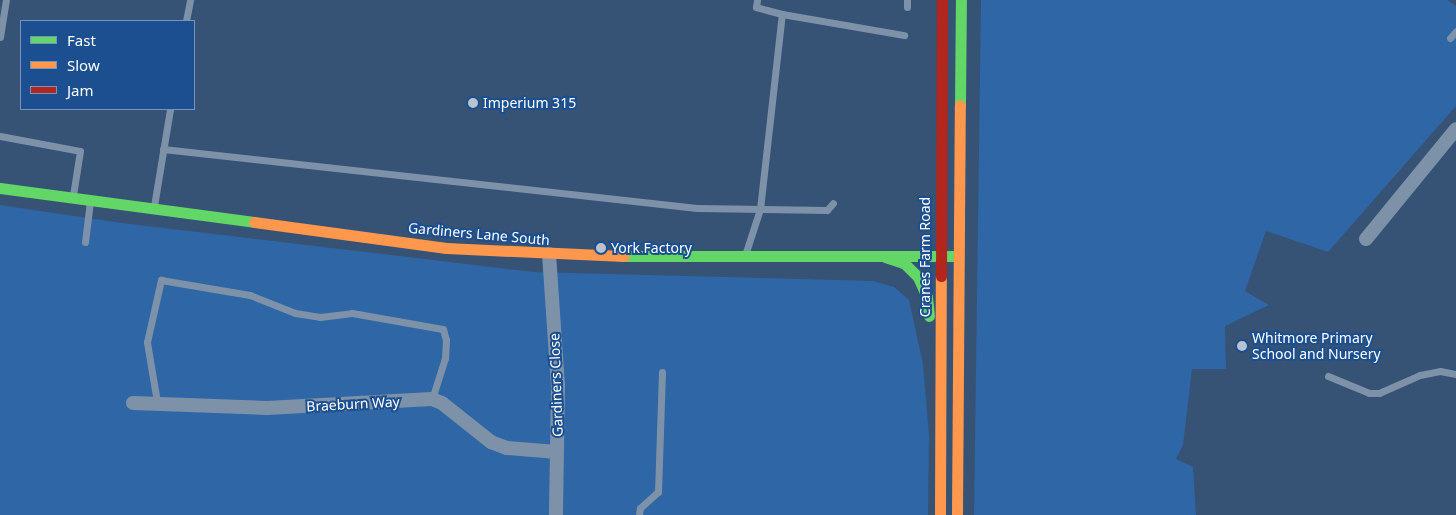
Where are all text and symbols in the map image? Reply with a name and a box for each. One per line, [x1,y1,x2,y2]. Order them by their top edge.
legend [20,20,195,110]
text: Fast [67,30,96,50]
text: Slow [67,55,100,75]
text: Jam [67,80,94,100]
place label: Imperium 315 [483,95,576,111]
marker: Imperium 315 [467,97,479,109]
street label: Cranes Farm Road [917,197,933,317]
street label: Gardiners Lane South [407,219,551,249]
place label: York Factory [611,240,692,256]
marker: York Factory [595,242,607,254]
place label: Whitmore Primary School and Nursery [1252,330,1381,362]
street label: Gardiners Close [546,333,566,437]
marker: Whitmore Primary School and Nursery [1236,340,1248,352]
street label: Braeburn Way [306,393,400,415]

